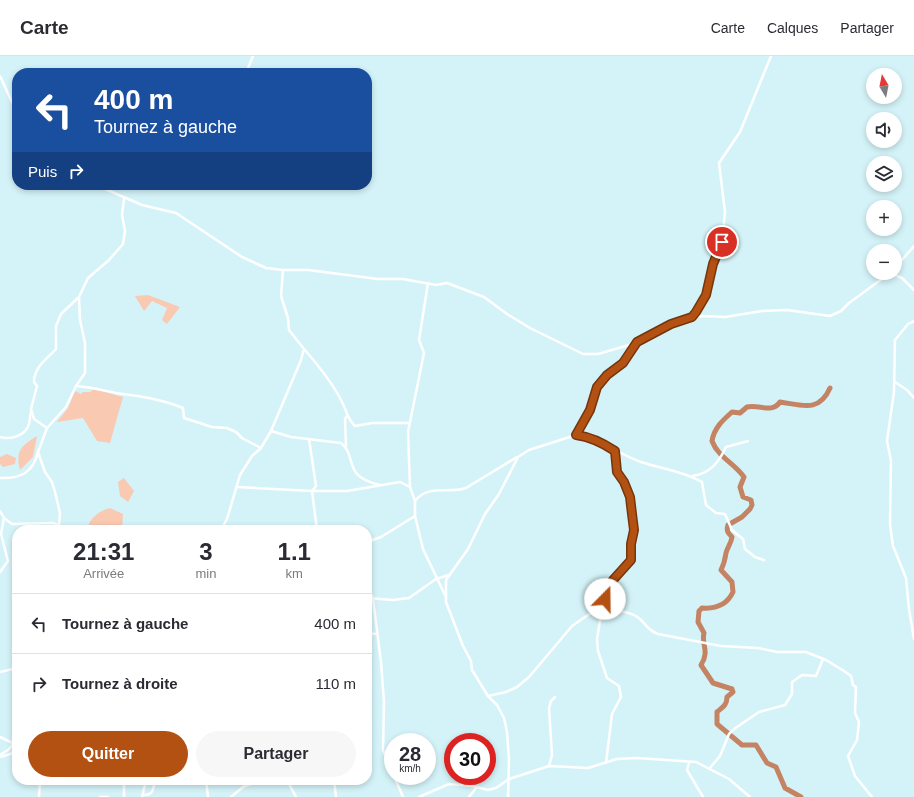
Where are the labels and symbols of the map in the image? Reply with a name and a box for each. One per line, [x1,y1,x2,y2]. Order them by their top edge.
north arrow [866,68,902,104]
pin [705,225,739,259]
position arrow [584,578,626,620]
speed limit sign: 30 [444,733,496,785]

